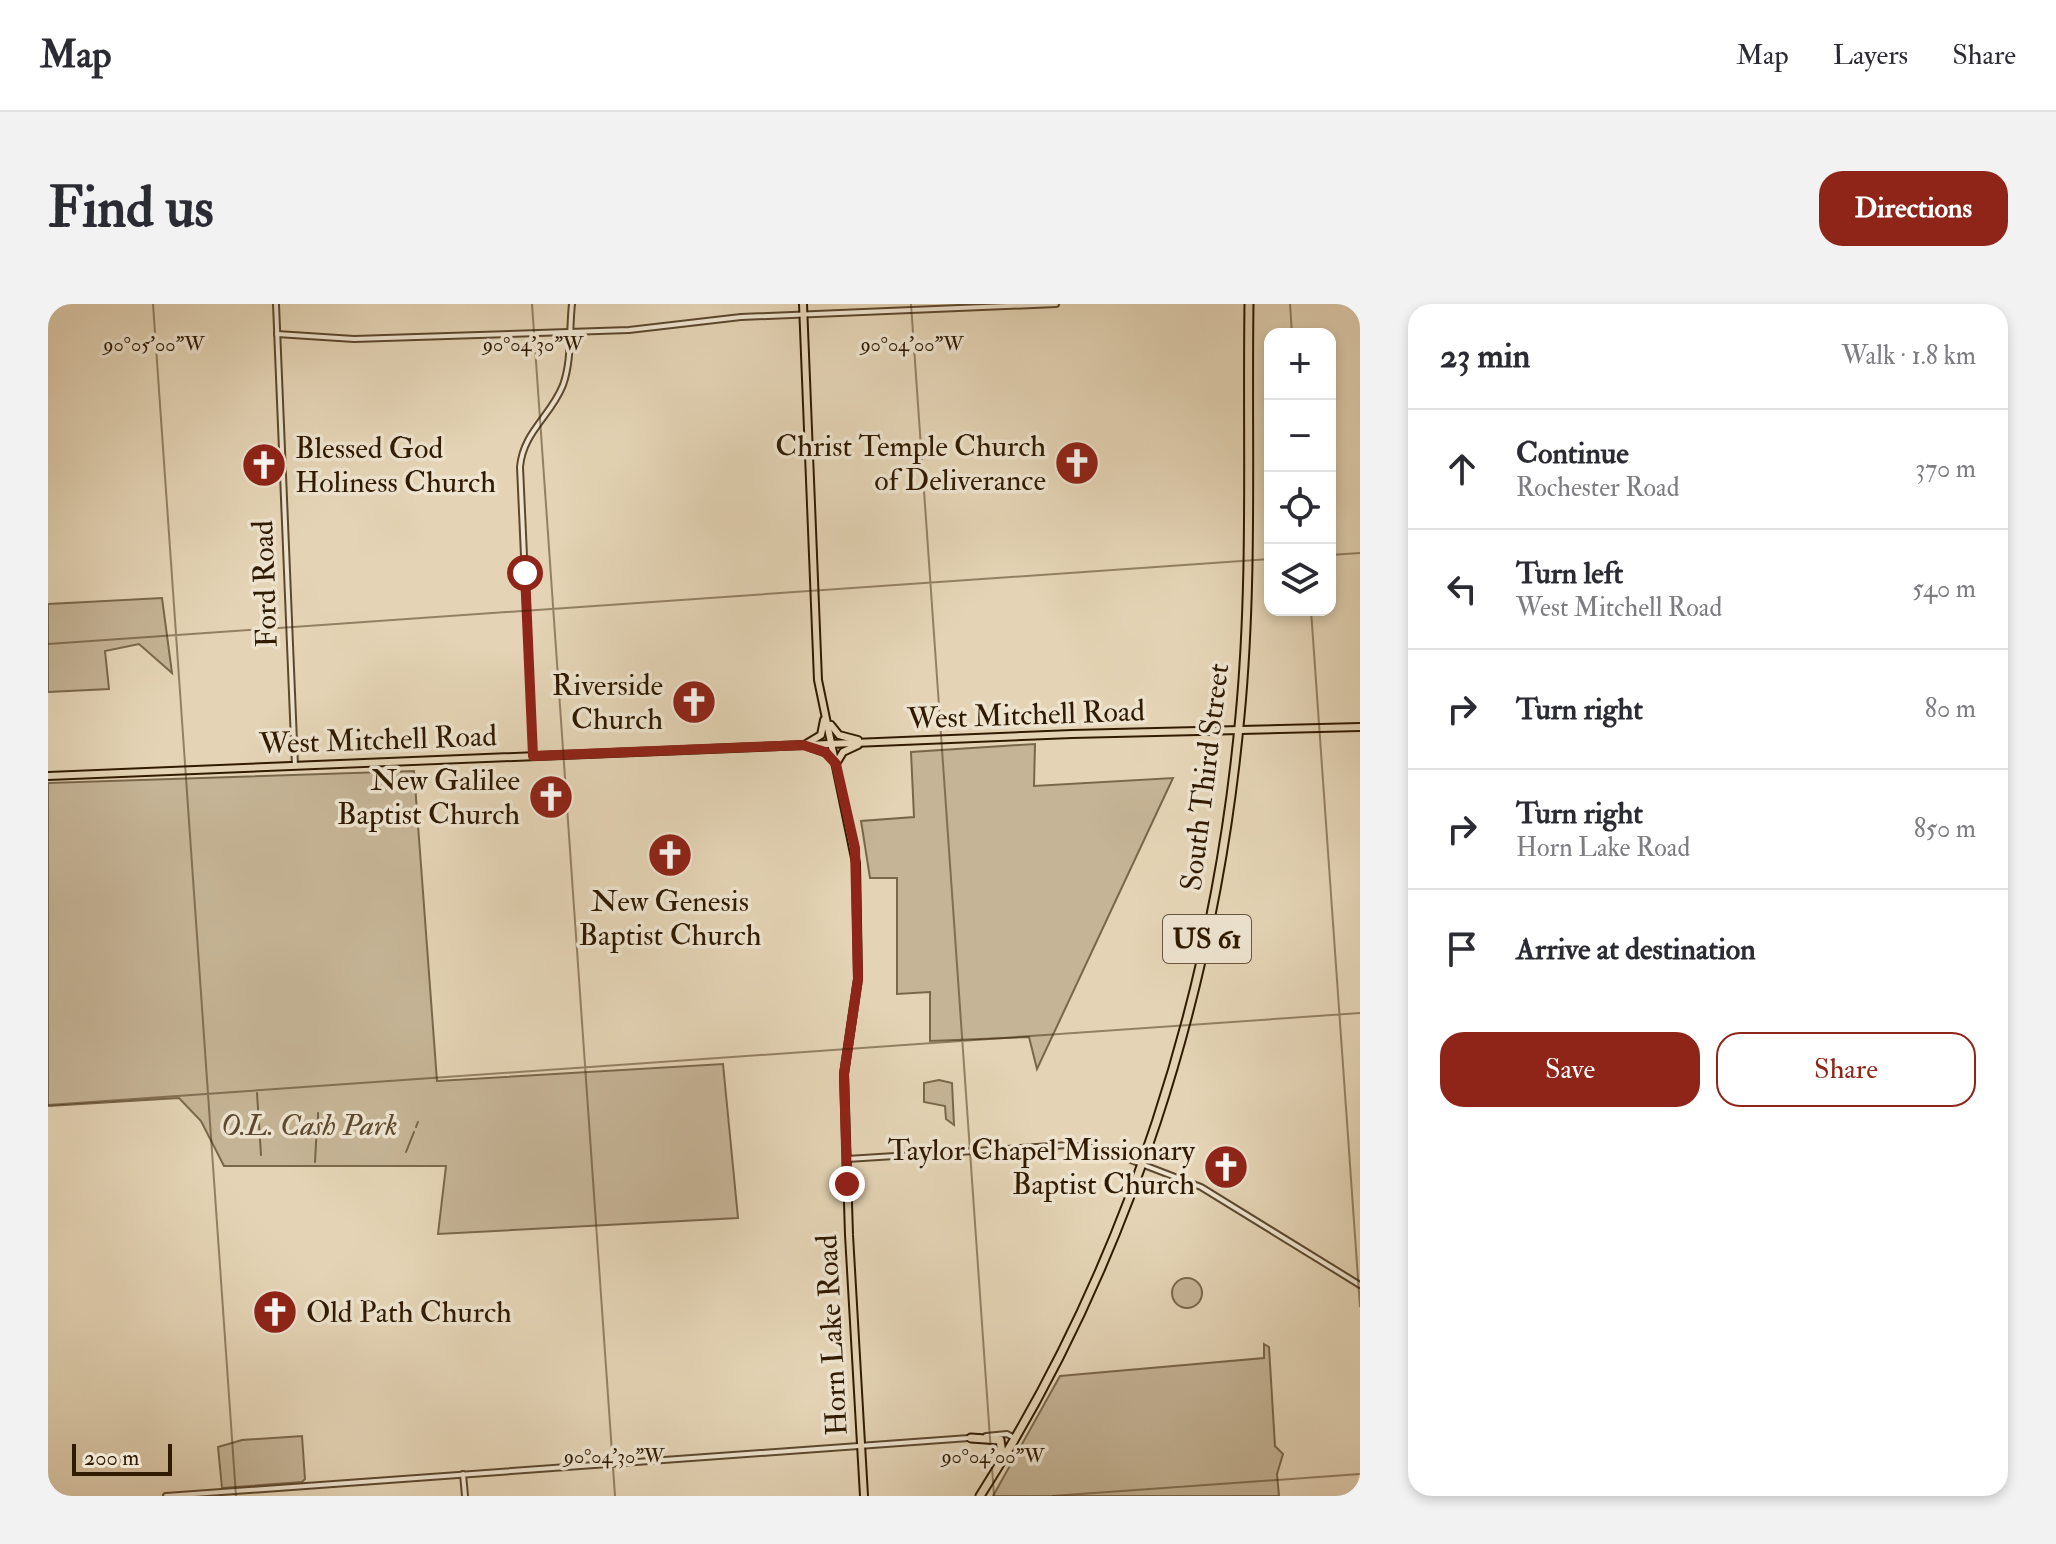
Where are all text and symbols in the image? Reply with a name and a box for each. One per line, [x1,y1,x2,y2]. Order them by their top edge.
text: Map [40,31,111,79]
text: Map [1736,38,1789,73]
text: Layers [1833,38,1908,73]
text: Share [1952,38,2016,73]
button: Directions [1819,171,2008,246]
text: Find us [48,173,214,244]
map controls [1264,328,1336,616]
button: + [1264,328,1336,400]
text: 90°05'00"W [101,332,205,357]
text: 90°04'30"W [481,332,584,357]
text: 90°04'00"W [858,332,964,357]
text: 23 min [1440,335,1530,378]
text: Walk · 1.8 km [1841,340,1976,372]
button: − [1264,400,1336,472]
place label: Christ Temple Church of Deliverance [775,428,1046,499]
place label: Blessed God Holiness Church [295,430,496,501]
text: Continue [1516,435,1629,472]
church icon: Christ Temple Church of Deliverance [1053,439,1101,487]
church icon: Blessed God Holiness Church [240,441,288,489]
icon: ahead [1440,447,1484,491]
text: 370 m [1915,453,1976,485]
button: locate [1264,472,1336,544]
text: Rochester Road [1516,472,1680,504]
street label: Ford Road [244,519,286,648]
button: layers [1264,544,1336,616]
route start [507,555,543,591]
text: Turn left [1516,555,1623,592]
icon: left [1440,567,1484,611]
text: 540 m [1912,573,1976,605]
text: West Mitchell Road [1516,592,1722,624]
street label: South Third Street [1173,661,1237,893]
place label: Riverside Church [552,667,663,738]
church icon: Riverside Church [670,678,718,726]
icon: right [1440,687,1484,731]
text: Turn right [1516,691,1643,728]
street label: West Mitchell Road [905,692,1146,738]
text: 80 m [1925,693,1976,725]
street label: West Mitchell Road [257,717,498,763]
place label: New Galilee Baptist Church [337,762,520,833]
church icon: New Galilee Baptist Church [527,773,575,821]
text: Turn right [1516,795,1643,832]
icon: right [1440,807,1484,851]
text: 850 m [1914,813,1976,845]
church icon: New Genesis Baptist Church [646,831,694,879]
text: Horn Lake Road [1516,832,1690,864]
place label: New Genesis Baptist Church [578,883,762,954]
road number: US 61 [1163,915,1251,963]
icon: arrive [1440,927,1484,971]
text: Arrive at destination [1516,931,1756,968]
button: Save [1440,1032,1700,1107]
button: Share [1716,1032,1976,1107]
park label: O.L. Cash Park [220,1107,398,1144]
place label: Taylor Chapel Missionary Baptist Church [888,1132,1196,1203]
church icon: Taylor Chapel Missionary Baptist Church [1202,1143,1250,1191]
route end [829,1166,865,1202]
street label: Horn Lake Road [808,1233,856,1436]
church icon: Old Path Church [251,1288,299,1336]
place label: Old Path Church [306,1294,512,1331]
scale bar [72,1440,172,1476]
text: 200 m [84,1444,139,1472]
text: 90°04'30"W [562,1444,665,1469]
text: 90°04'00"W [939,1444,1045,1469]

